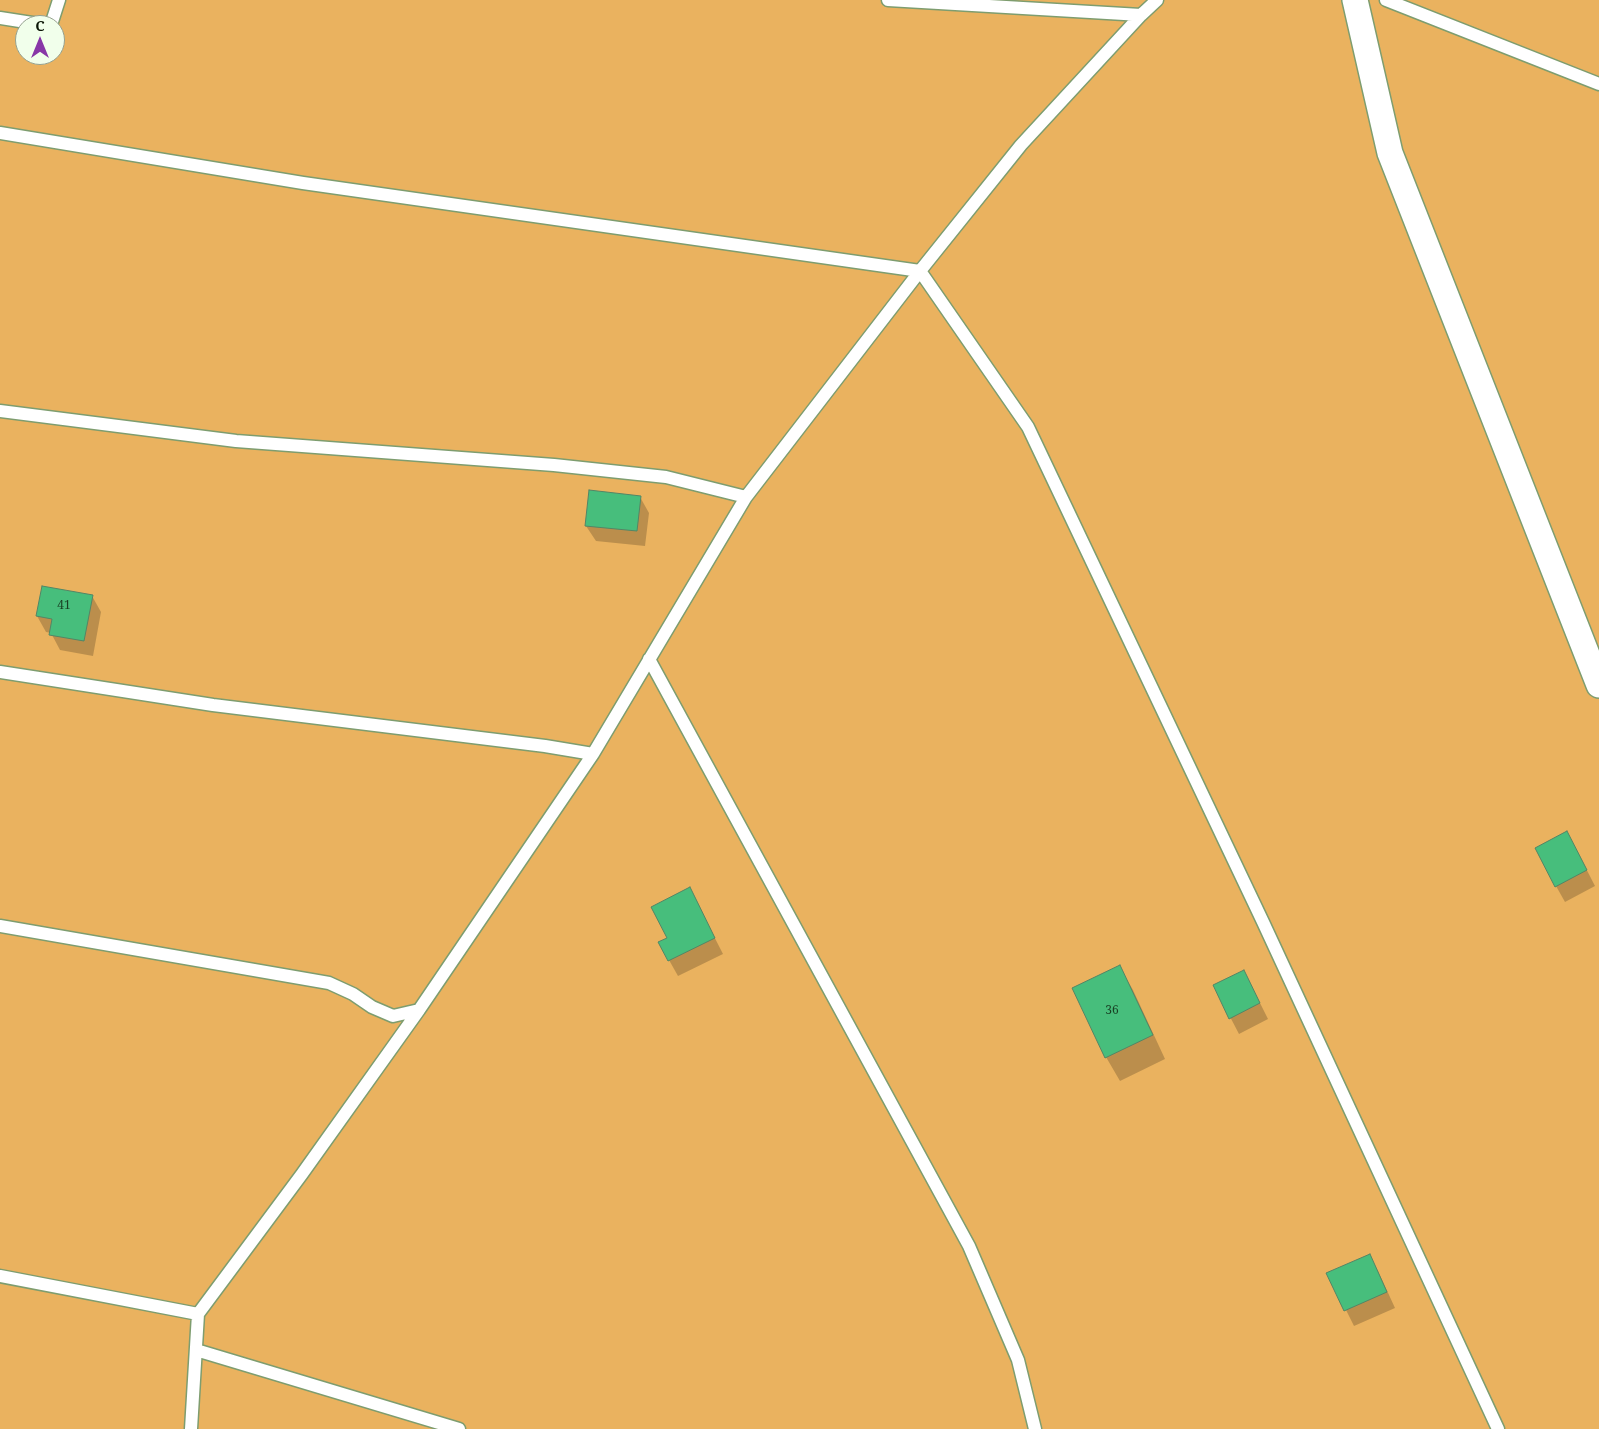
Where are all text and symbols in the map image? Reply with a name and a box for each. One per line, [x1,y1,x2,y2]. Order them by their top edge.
north arrow [15,15,65,65]
text: С [35,16,45,35]
house number: 41 [57,599,71,613]
house number: 36 [1105,1004,1119,1018]

